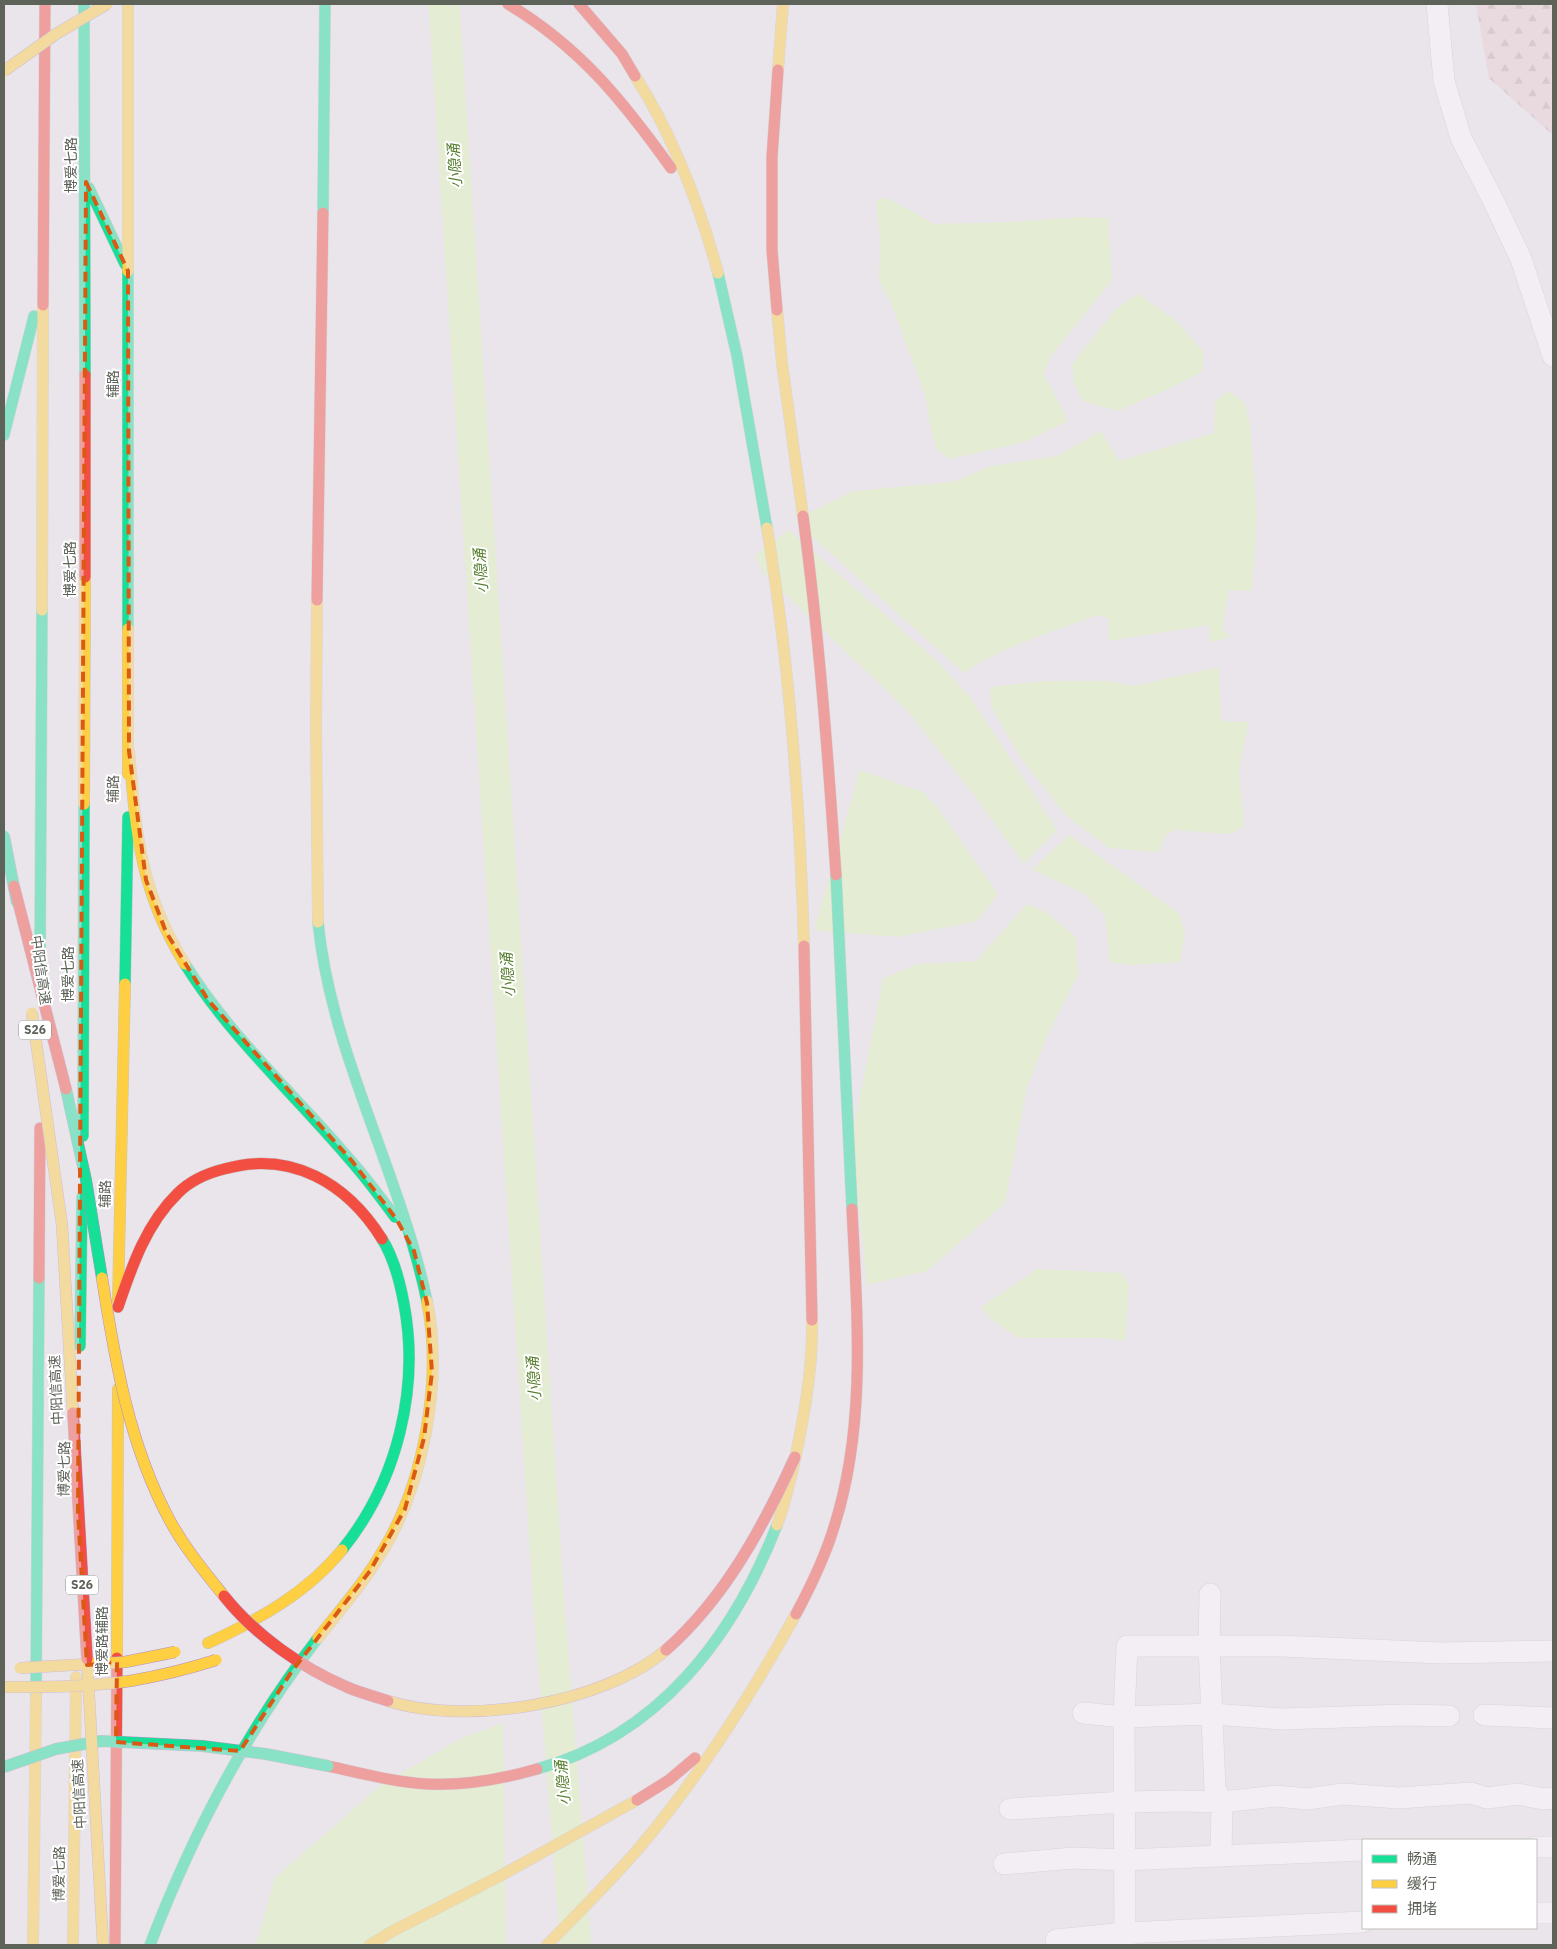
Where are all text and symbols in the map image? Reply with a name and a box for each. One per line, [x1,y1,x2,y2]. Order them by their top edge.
street label: 博爱七路 [62,137,80,193]
water label: 小隐涌 [443,141,466,189]
street label: 辅路 [104,370,122,398]
street label: 博爱七路 [61,541,79,597]
water label: 小隐涌 [469,546,492,594]
street label: 辅路 [104,775,122,803]
street label: 中阳信高速 [27,934,55,1006]
street label: 博爱七路 [59,946,77,1002]
water label: 小隐涌 [496,950,519,998]
road number: S26 [19,1020,51,1040]
street label: 辅路 [96,1180,114,1208]
water label: 小隐涌 [522,1354,545,1402]
street label: 中阳信高速 [45,1355,67,1425]
street label: 博爱七路 [55,1441,73,1497]
road number: S26 [66,1576,98,1594]
street label: 博爱路辅路 [93,1606,111,1676]
water label: 小隐涌 [551,1758,574,1806]
street label: 中阳信高速 [68,1759,90,1829]
legend [1362,1839,1537,1929]
street label: 博爱七路 [50,1846,68,1902]
text: 畅通 [1407,1849,1437,1868]
text: 缓行 [1407,1874,1437,1893]
text: 拥堵 [1407,1899,1437,1918]

